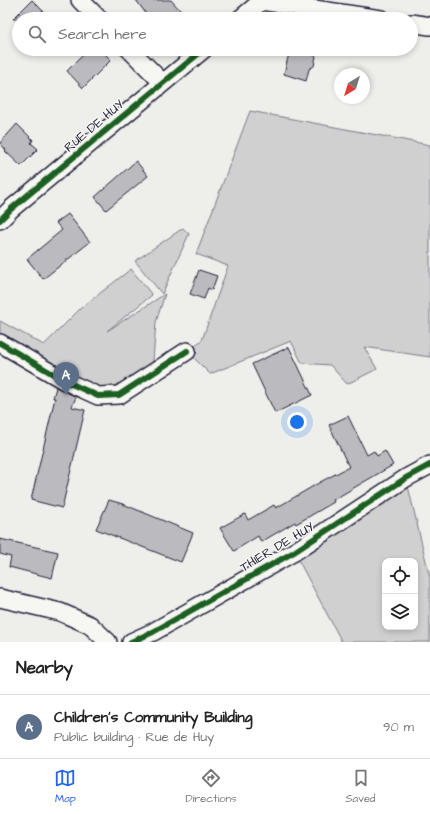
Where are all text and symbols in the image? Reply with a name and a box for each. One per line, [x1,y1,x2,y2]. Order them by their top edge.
search box [12,12,418,56]
icon: search [26,23,48,45]
text: Search here [58,24,147,45]
north arrow [334,68,370,104]
street label: RUE DE HUY [60,96,128,156]
pin: A [53,362,79,395]
your location [287,412,307,432]
street label: THIER DE HUY [237,518,317,576]
map controls [382,558,418,630]
button: locate [382,558,418,594]
button: layers [382,594,418,630]
text: Nearby [16,656,73,680]
text: Children's Community Building [54,707,252,728]
text: A [25,718,33,736]
text: 90 m [383,718,414,736]
text: Public building · Rue de Huy [54,728,214,746]
tab: Map [54,767,76,806]
tab: Directions [185,767,237,806]
tab: Saved [346,767,376,806]

